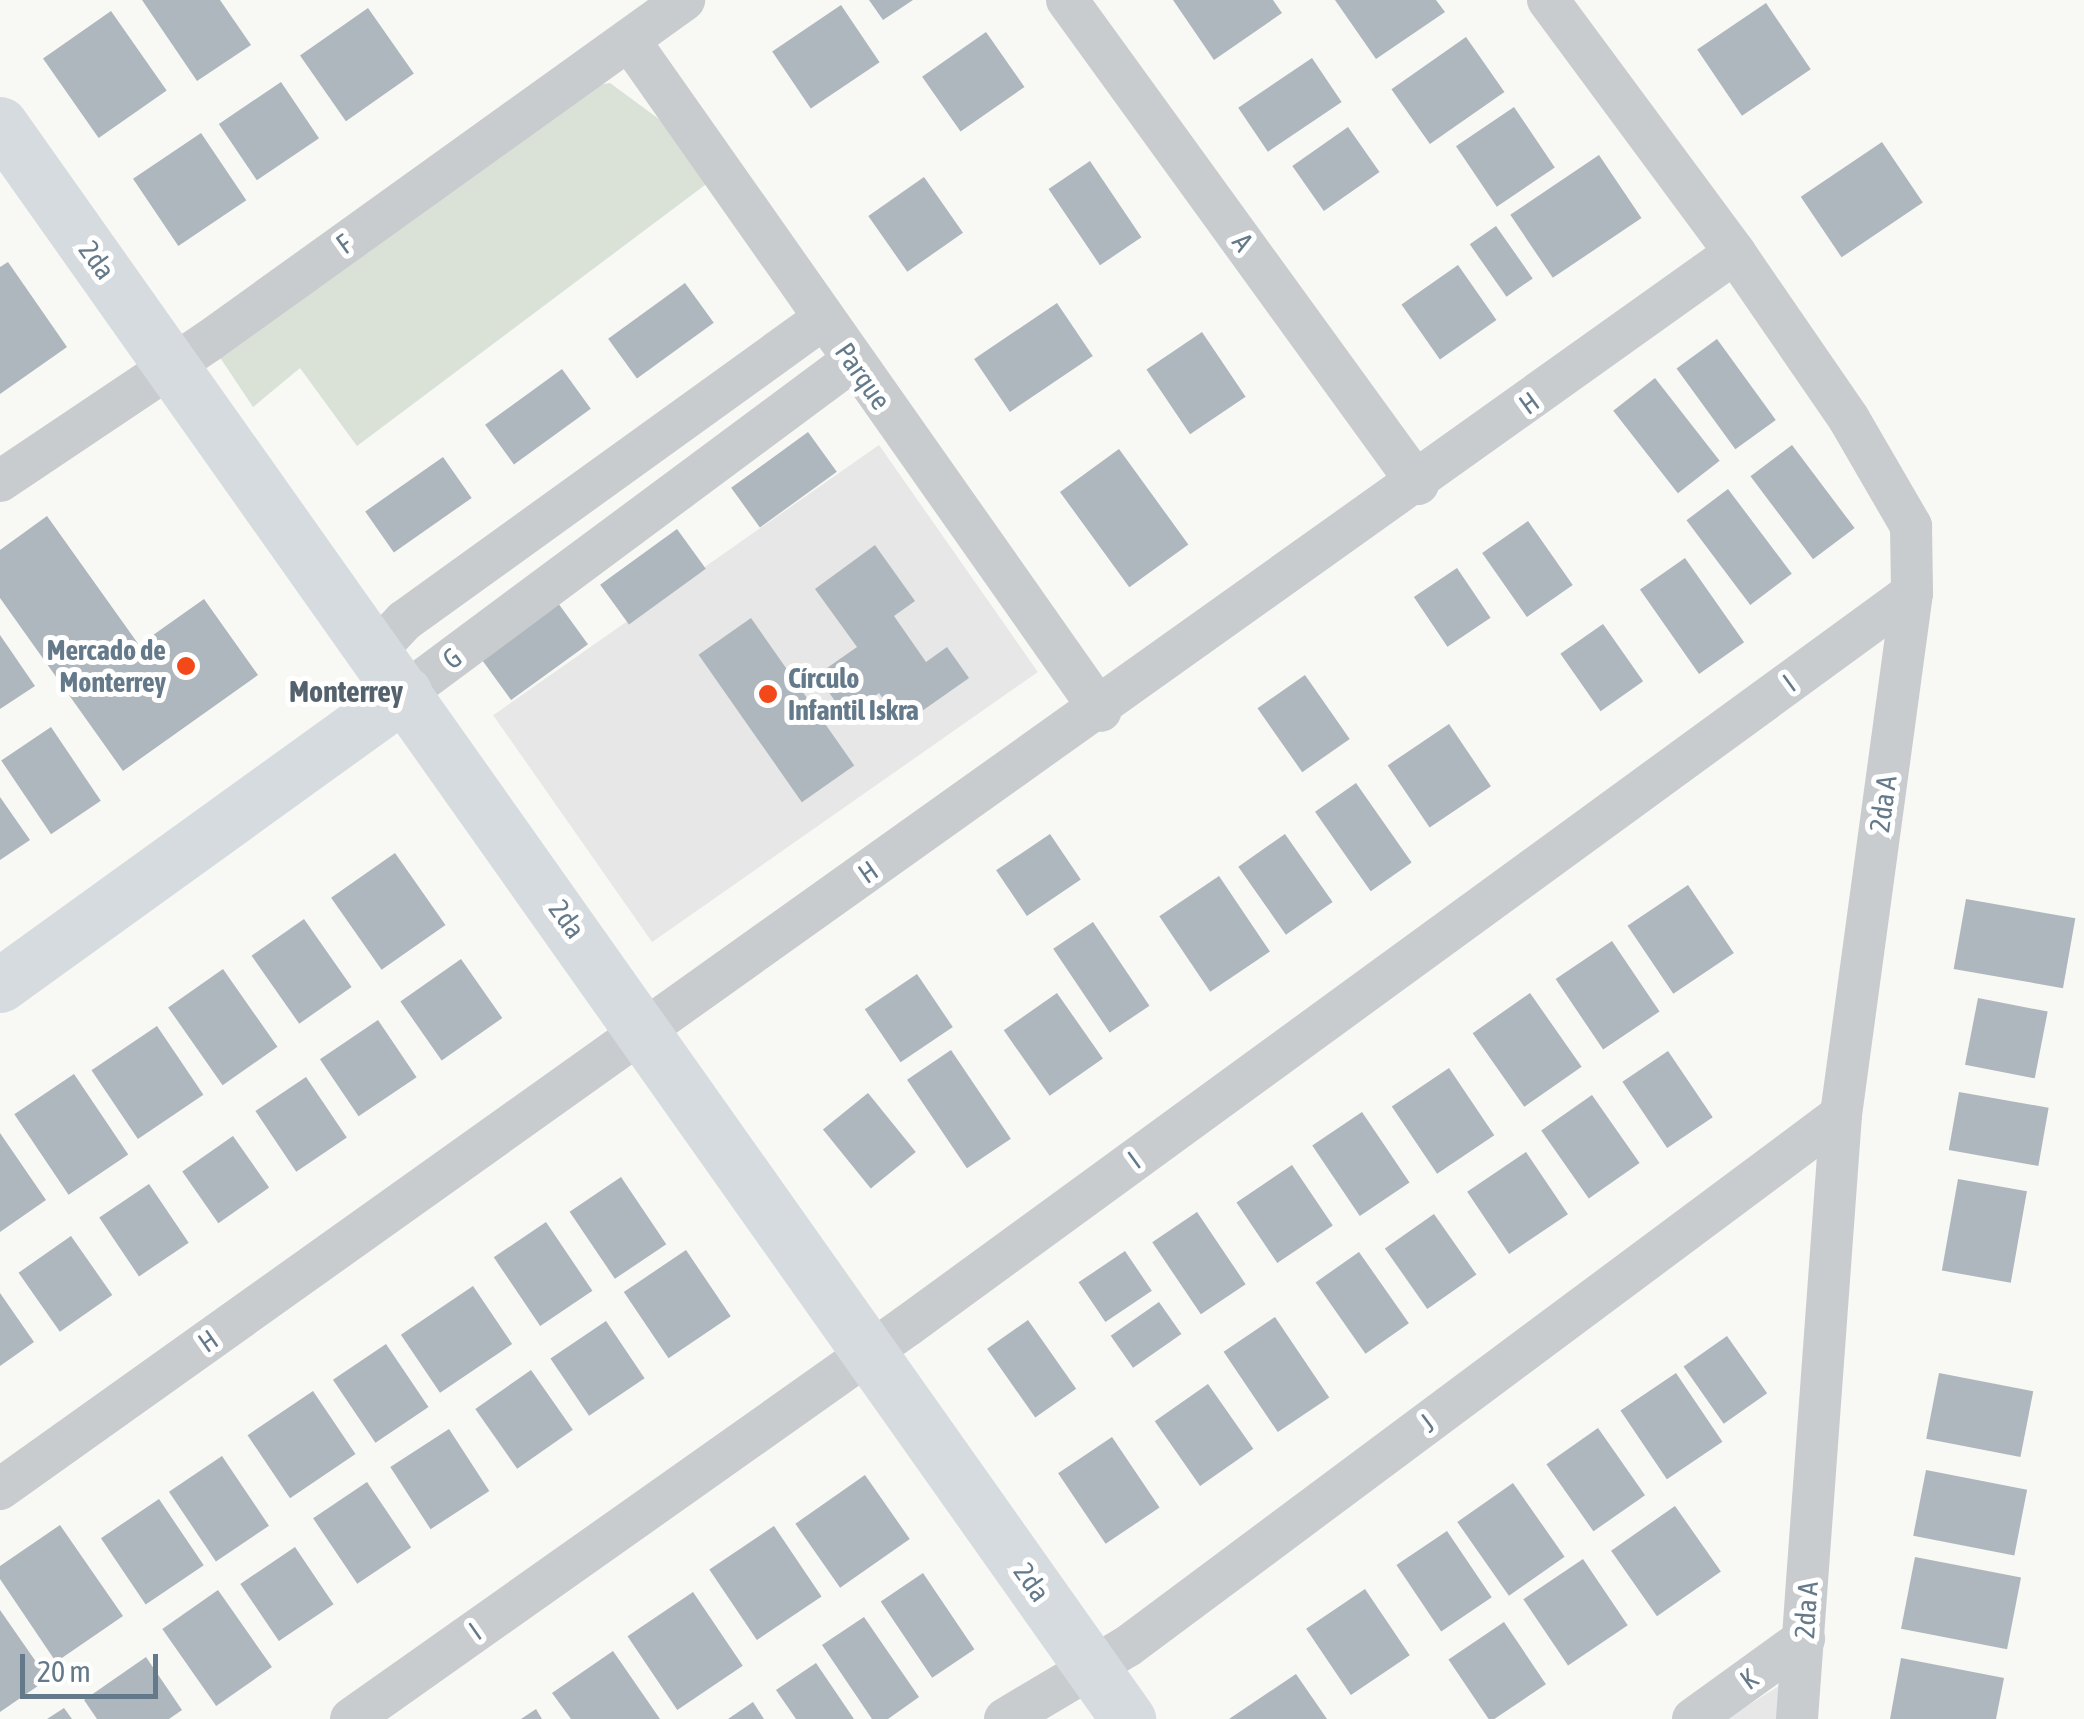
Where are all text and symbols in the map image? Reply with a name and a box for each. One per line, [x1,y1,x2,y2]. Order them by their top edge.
street label: F [330,227,358,261]
street label: A [1225,227,1261,257]
street label: 2da [72,234,122,286]
street label: Parque [828,336,898,416]
street label: H [1513,385,1545,421]
place label: Mercado de Monterrey [47,633,166,699]
street label: G [436,640,468,676]
marker: Mercado de Monterrey [175,655,197,677]
place label: Círculo Infantil Iskra [788,661,919,727]
street label: I [1776,667,1802,699]
district label: Monterrey [289,673,403,709]
marker: Círculo Infantil Iskra [757,683,779,705]
street label: 2da A [1862,773,1904,835]
street label: H [852,854,884,890]
street label: 2da [542,893,592,945]
street label: I [1121,1144,1147,1176]
street label: H [192,1323,224,1359]
street label: J [1413,1407,1441,1439]
street label: 2da [1007,1556,1057,1608]
street label: 2da A [1787,1580,1825,1640]
street label: I [462,1615,488,1647]
scale bar [25,1634,162,1696]
text: 20 m [37,1654,91,1688]
street label: K [1734,1661,1764,1697]

